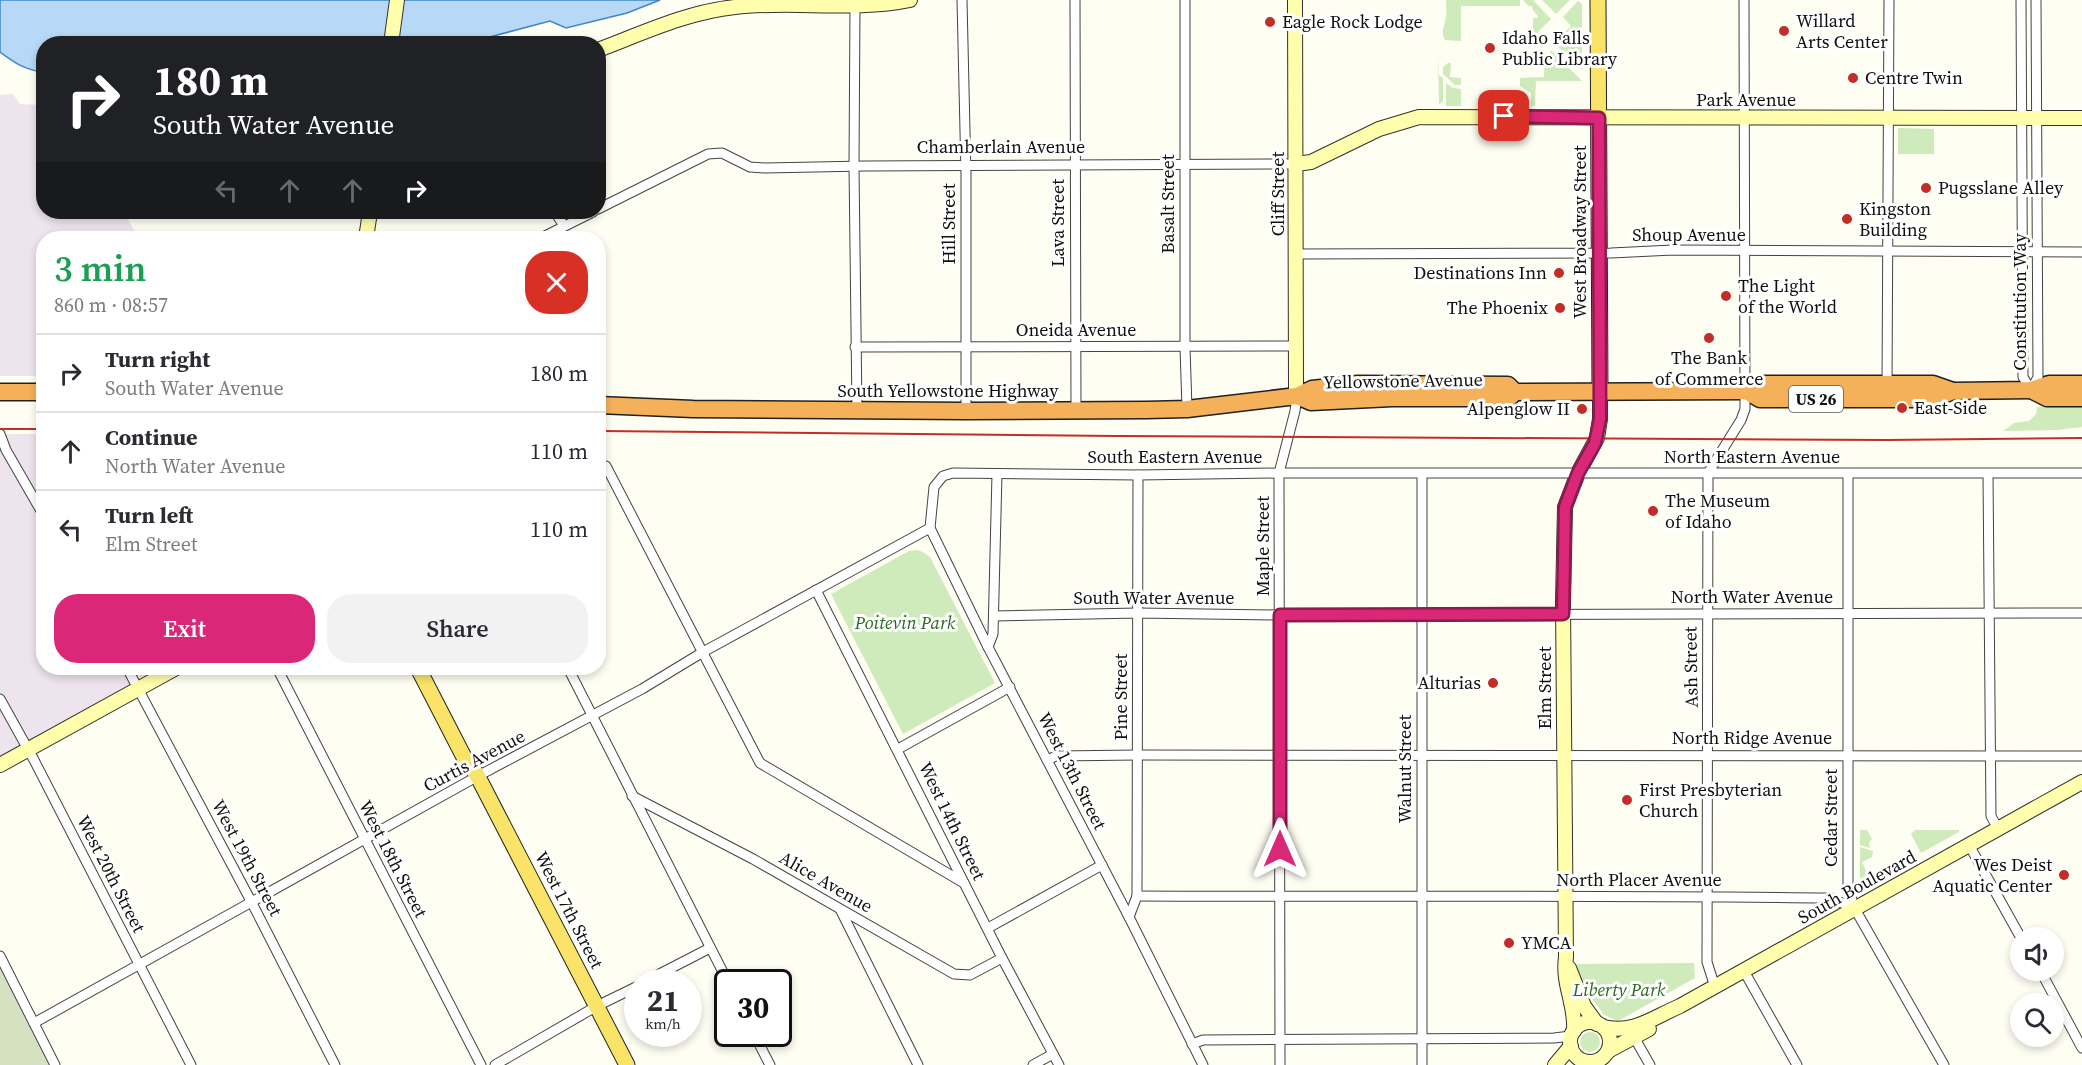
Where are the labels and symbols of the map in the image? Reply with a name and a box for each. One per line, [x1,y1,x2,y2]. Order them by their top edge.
place label: Willard Arts Center [1796,8,1888,54]
place label: Eagle Rock Lodge [1282,9,1423,34]
marker: Eagle Rock Lodge [1263,15,1277,29]
marker: Willard Arts Center [1777,24,1791,38]
place label: Idaho Falls Public Library [1502,25,1618,71]
marker: Idaho Falls Public Library [1483,41,1497,55]
place label: Centre Twin [1865,65,1963,90]
marker: Centre Twin [1846,71,1860,85]
street label: Park Avenue [1696,87,1796,112]
pin [1478,90,1529,141]
street label: Chamberlain Avenue [917,134,1085,159]
street label: West Broadway Street [1567,145,1592,319]
street label: Cliff Street [1265,152,1290,236]
street label: Basalt Street [1155,154,1180,254]
place label: Pugsslane Alley [1938,175,2064,200]
street label: Lava Street [1045,179,1070,267]
marker: Pugsslane Alley [1919,181,1933,195]
street label: Hill Street [936,183,961,265]
place label: Kingston Building [1859,196,1931,242]
marker: Kingston Building [1840,212,1854,226]
street label: Shoup Avenue [1632,222,1746,247]
street label: Constitution Way [2007,233,2032,371]
place label: Destinations Inn [1413,260,1547,285]
marker: Destinations Inn [1552,266,1566,280]
place label: The Light of the World [1738,273,1837,319]
marker: The Light of the World [1719,289,1733,303]
place label: The Phoenix [1447,295,1549,320]
marker: The Phoenix [1553,301,1567,315]
street label: Oneida Avenue [1016,317,1136,342]
marker: The Bank of Commerce [1702,331,1716,345]
place label: The Bank of Commerce [1655,345,1763,391]
street label: Yellowstone Avenue [1323,367,1483,394]
street label: South Yellowstone Highway [837,378,1059,403]
road number: US 26 [1789,386,1843,412]
place label: East-Side [1914,395,1987,420]
place label: Alpenglow II [1467,396,1570,421]
marker: East-Side [1895,401,1909,415]
marker: Alpenglow II [1575,402,1589,416]
street label: South Eastern Avenue [1088,444,1262,469]
street label: North Eastern Avenue [1664,444,1840,469]
place label: The Museum of Idaho [1665,488,1770,534]
street label: Maple Street [1250,496,1275,596]
marker: The Museum of Idaho [1646,504,1660,518]
street label: North Water Avenue [1671,584,1833,609]
street label: South Water Avenue [1074,585,1234,610]
park label: Poitevin Park [854,610,956,635]
street label: Ash Street [1677,626,1704,708]
street label: Elm Street [1532,646,1557,730]
street label: Pine Street [1108,653,1133,740]
place label: Alturias [1417,670,1481,695]
marker: Alturias [1486,676,1500,690]
street label: West 13th Street [1032,708,1113,834]
street label: Walnut Street [1392,715,1417,823]
street label: Curtis Avenue [418,723,529,798]
street label: North Ridge Avenue [1672,725,1832,750]
street label: West 14th Street [913,758,992,884]
street label: Cedar Street [1818,769,1843,867]
place label: First Presbyterian Church [1639,777,1782,823]
marker: First Presbyterian Church [1620,793,1634,807]
street label: West 19th Street [206,795,289,920]
street label: West 18th Street [353,796,434,922]
street label: West 20th Street [71,811,152,937]
position arrow [1248,817,1312,881]
street label: South Boulevard [1793,844,1920,929]
street label: Alice Avenue [775,845,878,918]
street label: West 17th Street [529,847,610,973]
place label: Wes Deist Aquatic Center [1933,852,2052,898]
street label: North Placer Avenue [1556,867,1722,892]
marker: Wes Deist Aquatic Center [2057,868,2071,882]
place label: YMCA [1521,930,1572,955]
marker: YMCA [1502,936,1516,950]
speed limit sign: 30 [714,969,792,1047]
park label: Liberty Park [1572,977,1666,1002]

